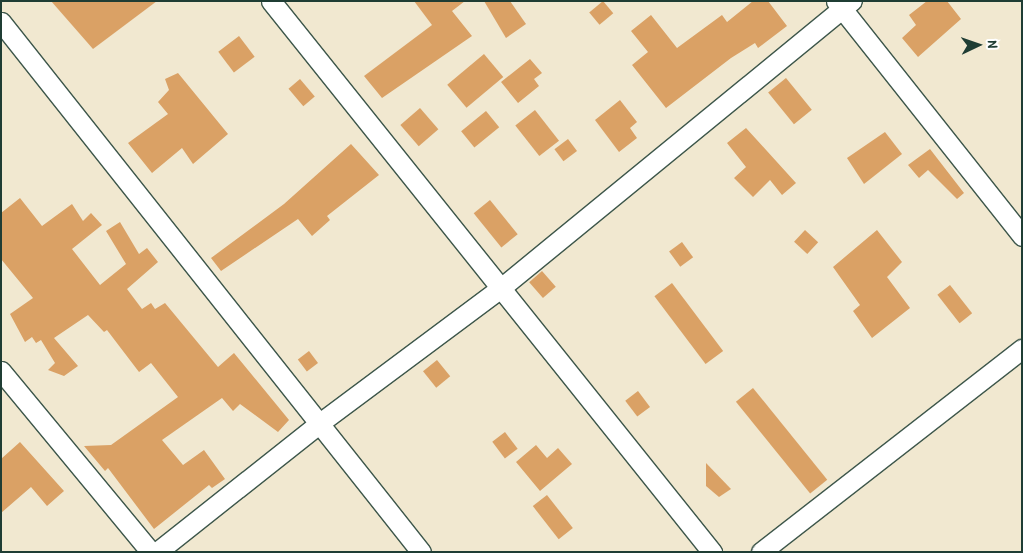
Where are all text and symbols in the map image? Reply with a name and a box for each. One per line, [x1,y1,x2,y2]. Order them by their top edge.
north arrow [953,20,1003,70]
text: N [984,40,1003,48]

